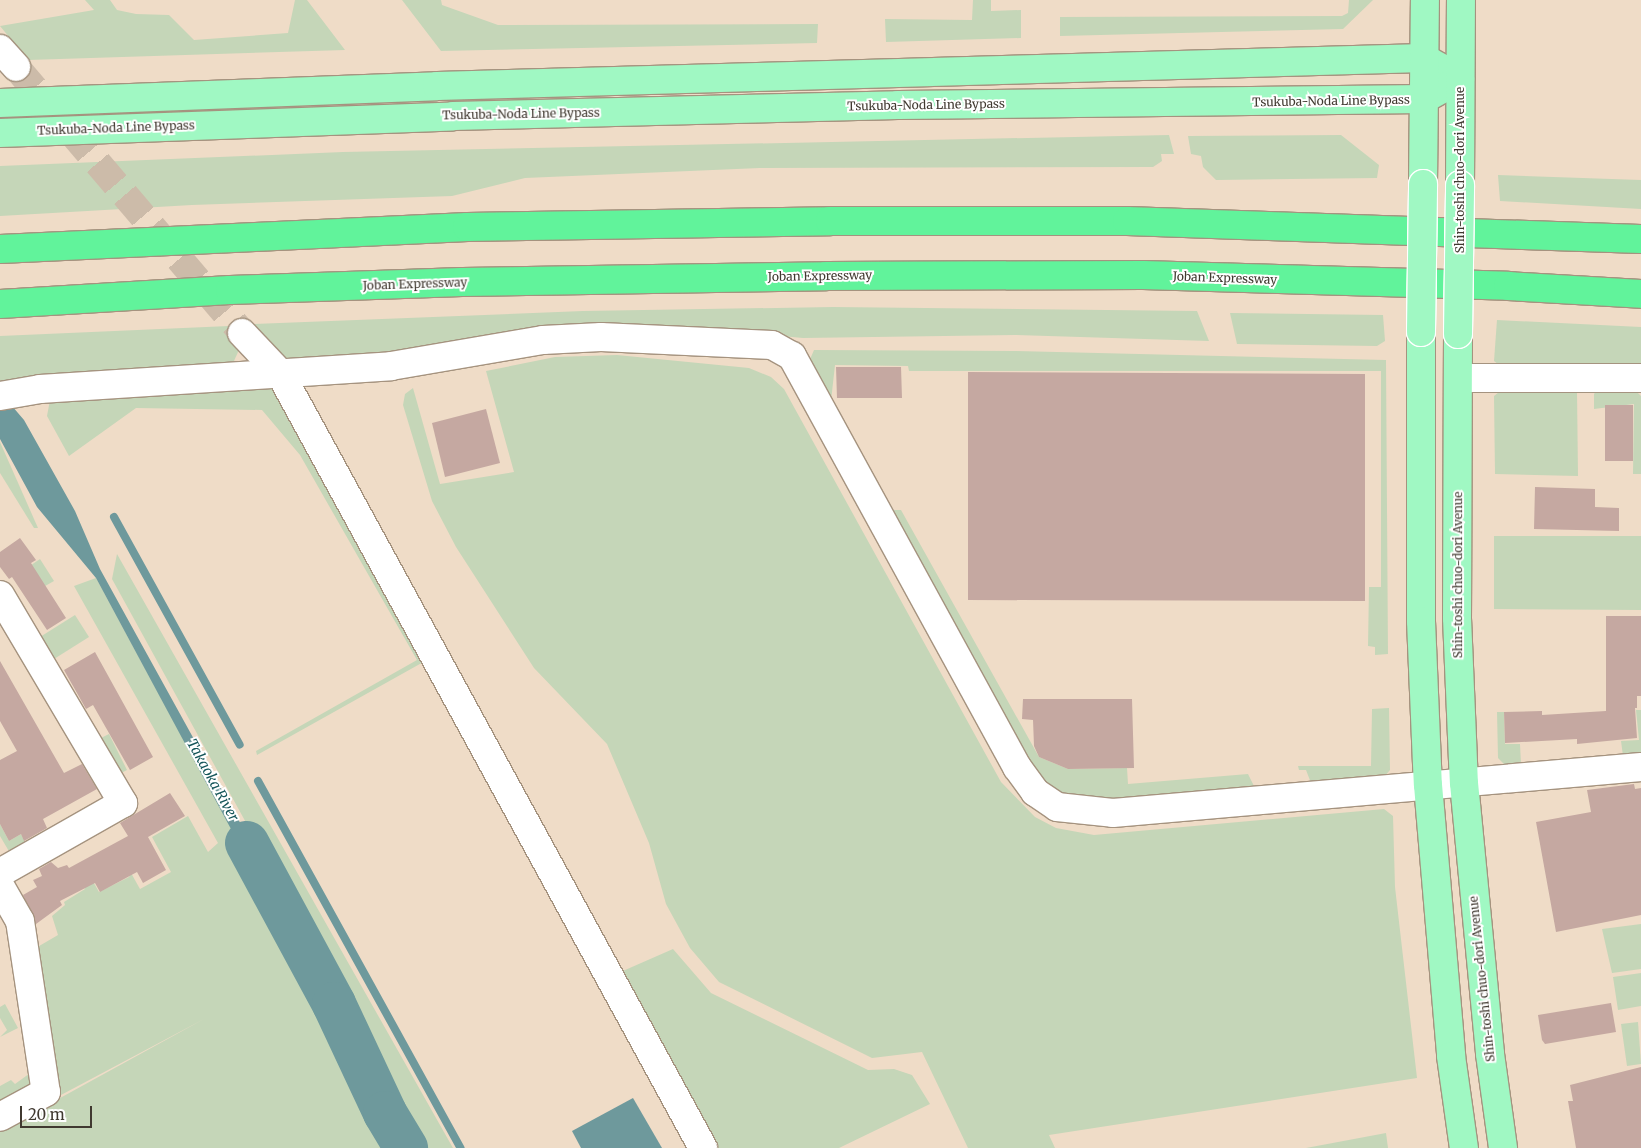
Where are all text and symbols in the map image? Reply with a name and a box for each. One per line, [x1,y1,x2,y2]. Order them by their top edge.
street label: Shin-toshi chuo-dori Avenue [1453,87,1467,253]
street label: Tsukuba-Noda Line Bypass [1252,92,1410,110]
street label: Tsukuba-Noda Line Bypass [847,96,1005,114]
street label: Tsukuba-Noda Line Bypass [442,105,600,123]
street label: Tsukuba-Noda Line Bypass [37,118,195,138]
street label: Joban Expressway [768,268,872,284]
street label: Joban Expressway [1173,269,1277,287]
street label: Joban Expressway [363,275,467,293]
street label: Shin-toshi chuo-dori Avenue [1451,492,1465,658]
water label: Takaoka River [184,736,242,824]
street label: Shin-toshi chuo-dori Avenue [1466,895,1498,1063]
scale bar [22,1096,95,1128]
text: 20 m [28,1105,65,1124]

